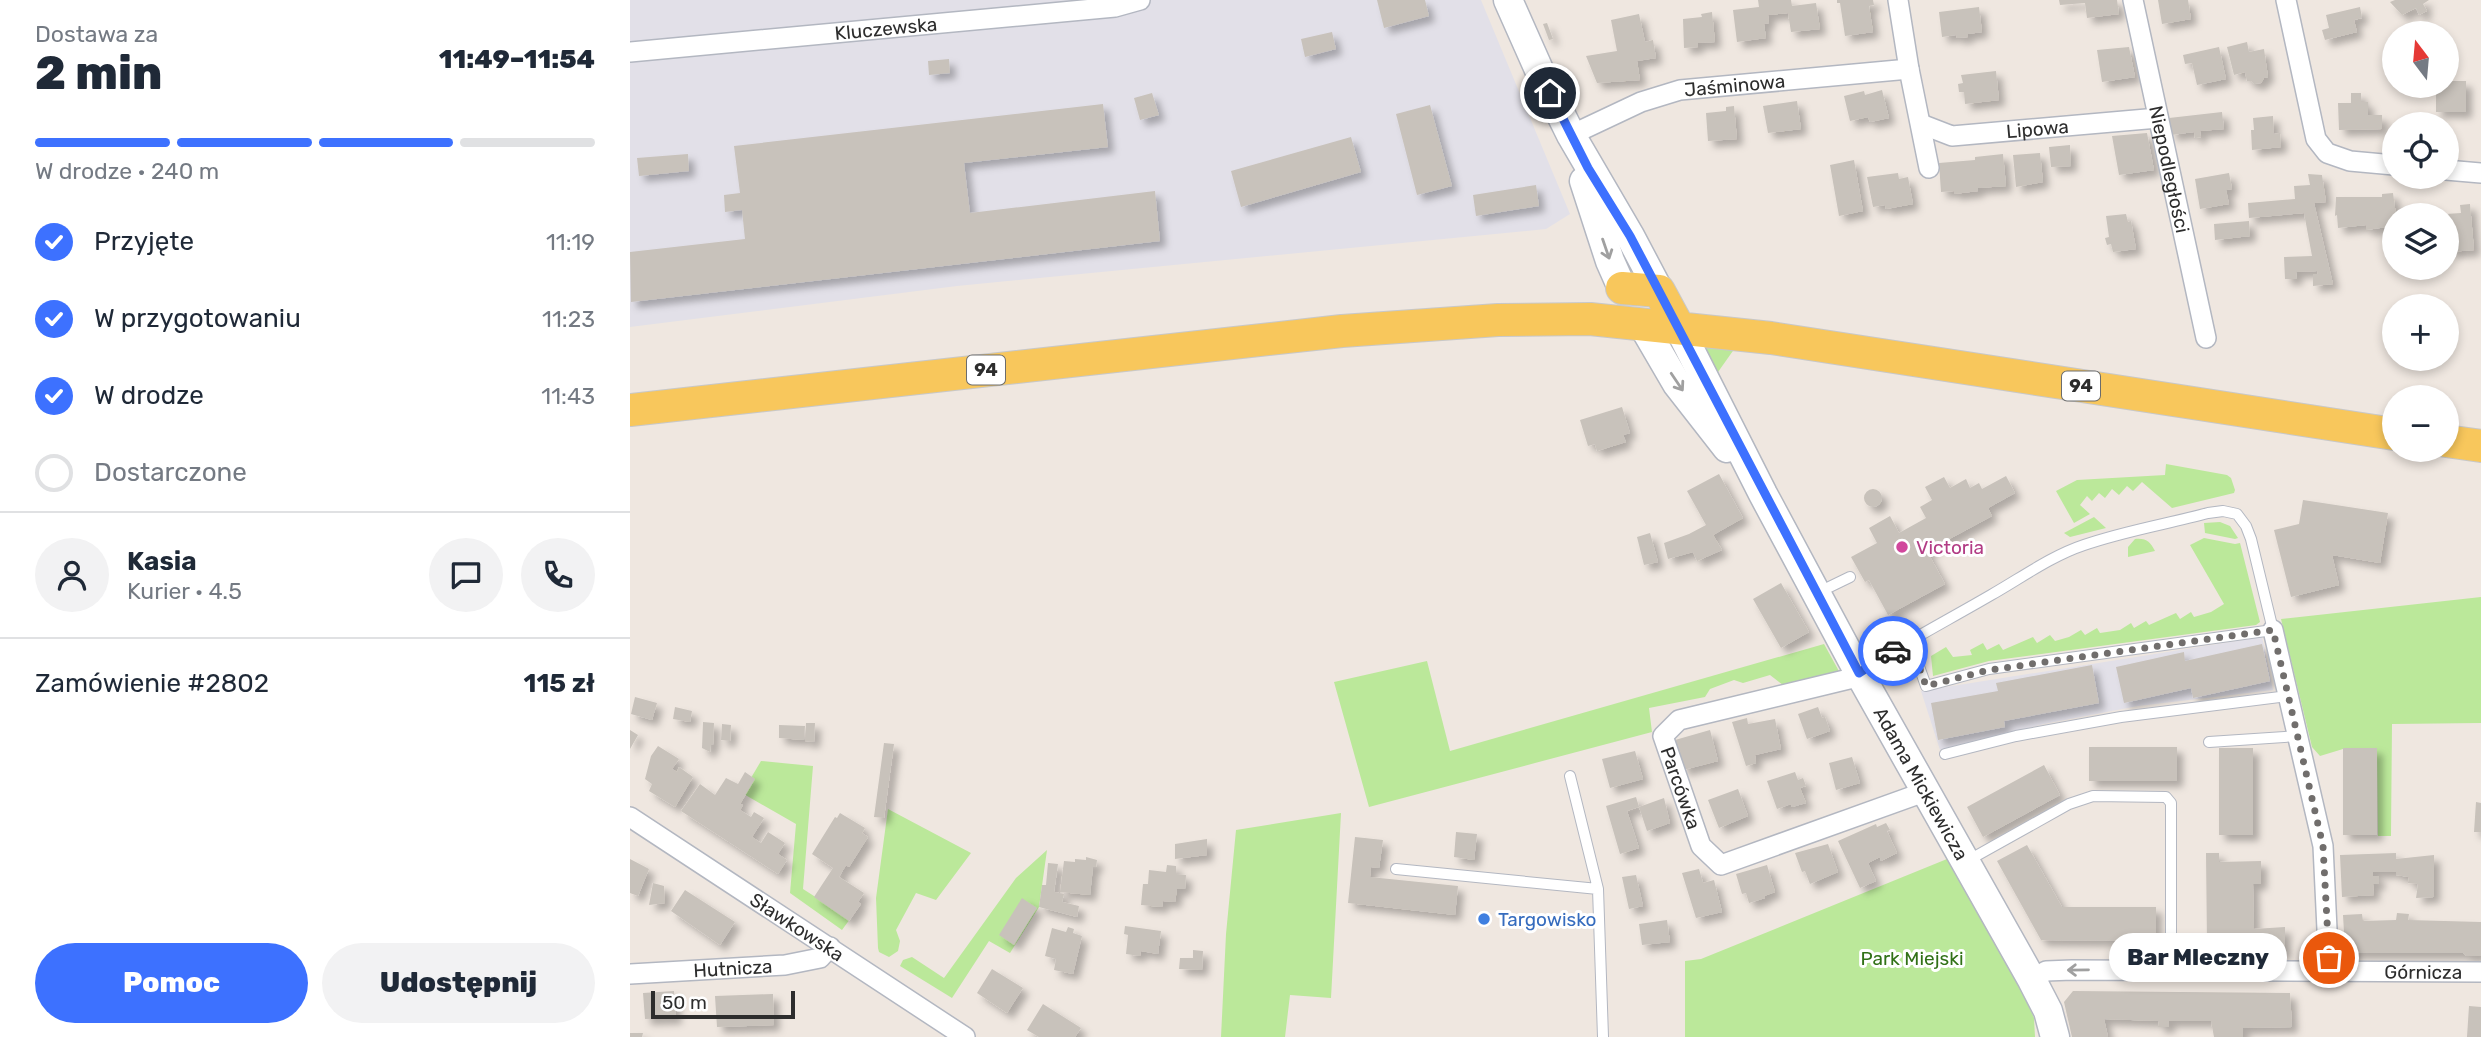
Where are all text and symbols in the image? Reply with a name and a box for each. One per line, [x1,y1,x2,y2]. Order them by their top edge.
street label: Kluczewska [834,13,938,45]
text: Dostawa za [35,20,158,48]
north arrow [2382,21,2459,98]
map controls [2382,21,2459,462]
text: 11:49–11:54 [439,44,595,75]
text: 2 min [35,46,162,101]
pin [1520,63,1580,123]
street label: Jaśminowa [1683,69,1786,102]
icon: home [1531,74,1569,112]
street label: Niepodległości [2144,103,2194,235]
button: locate [2382,112,2459,189]
street label: Lipowa [2005,115,2070,143]
text: W drodze · 240 m [35,157,219,185]
button: layers [2382,203,2459,280]
icon: check [35,223,73,261]
text: Przyjęte [94,226,194,257]
text: 11:19 [546,228,595,256]
one-way arrow [1601,238,1613,260]
button: + [2382,294,2459,371]
icon: check [35,300,73,338]
text: W przygotowaniu [94,303,301,334]
text: 11:23 [542,305,595,333]
road number: 94 [967,356,1005,384]
one-way arrow [1670,372,1684,391]
road number: 94 [2062,372,2100,400]
icon: check [35,377,73,415]
text: W drodze [94,380,204,411]
text: 11:43 [541,382,595,410]
button: − [2382,385,2459,462]
text: Dostarczone [94,457,247,488]
place label: Victoria [1916,536,1984,559]
button: person [35,538,109,612]
button: chat [429,538,503,612]
button: phone [521,538,595,612]
marker: Victoria [1894,539,1910,555]
text: Kasia [127,546,197,577]
text: Kurier · 4.5 [127,577,242,605]
courier [1858,616,1928,686]
icon: car [1874,632,1912,670]
text: Zamówienie #2802 [35,668,269,699]
text: 115 zł [524,668,595,699]
street label: Adama Mickiewicza [1869,703,1973,864]
street label: Parcówka [1656,744,1705,832]
street label: Sławkowska [746,888,848,966]
place label: Targowisko [1498,908,1597,931]
marker: Targowisko [1476,911,1492,927]
pin [2299,928,2359,988]
callout: Bar Mleczny [2108,934,2287,982]
icon: bag [2310,939,2348,977]
button: Pomoc [35,943,308,1023]
button: Udostępnij [322,943,595,1023]
text: Bar Mleczny [2127,943,2269,971]
park label: Park Miejski [1860,947,1964,970]
street label: Hutnicza [693,955,773,982]
street label: Górnicza [2384,961,2462,984]
one-way arrow [2067,963,2090,977]
scale bar [651,988,794,1020]
text: 50 m [662,991,707,1014]

